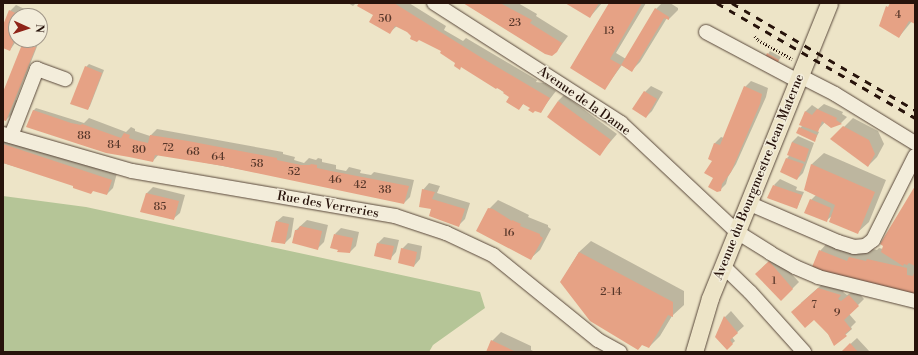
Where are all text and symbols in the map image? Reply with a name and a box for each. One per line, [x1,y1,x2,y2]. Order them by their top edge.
north arrow [8,8,48,48]
house number: 4 [895,8,901,22]
house number: 50 [378,12,392,26]
house number: 23 [509,16,521,30]
text: N [32,24,46,33]
house number: 13 [604,24,614,38]
street label: Avenue de la Dame [535,63,633,139]
street label: Avenue du Bourgmestre Jean Materne [710,72,808,282]
house number: 88 [77,129,91,143]
house number: 84 [107,138,121,152]
house number: 72 [162,141,174,155]
house number: 80 [132,143,146,157]
house number: 68 [186,145,200,159]
house number: 64 [211,150,225,164]
house number: 58 [251,157,263,171]
house number: 52 [288,165,300,179]
house number: 46 [328,173,342,187]
house number: 42 [354,178,366,192]
house number: 38 [379,183,391,197]
street label: Rue des Verreries [276,188,380,222]
house number: 85 [154,200,166,214]
house number: 16 [503,226,515,240]
house number: 1 [772,274,776,288]
house number: 2-14 [600,285,622,299]
house number: 7 [811,298,817,312]
house number: 9 [834,306,840,320]

